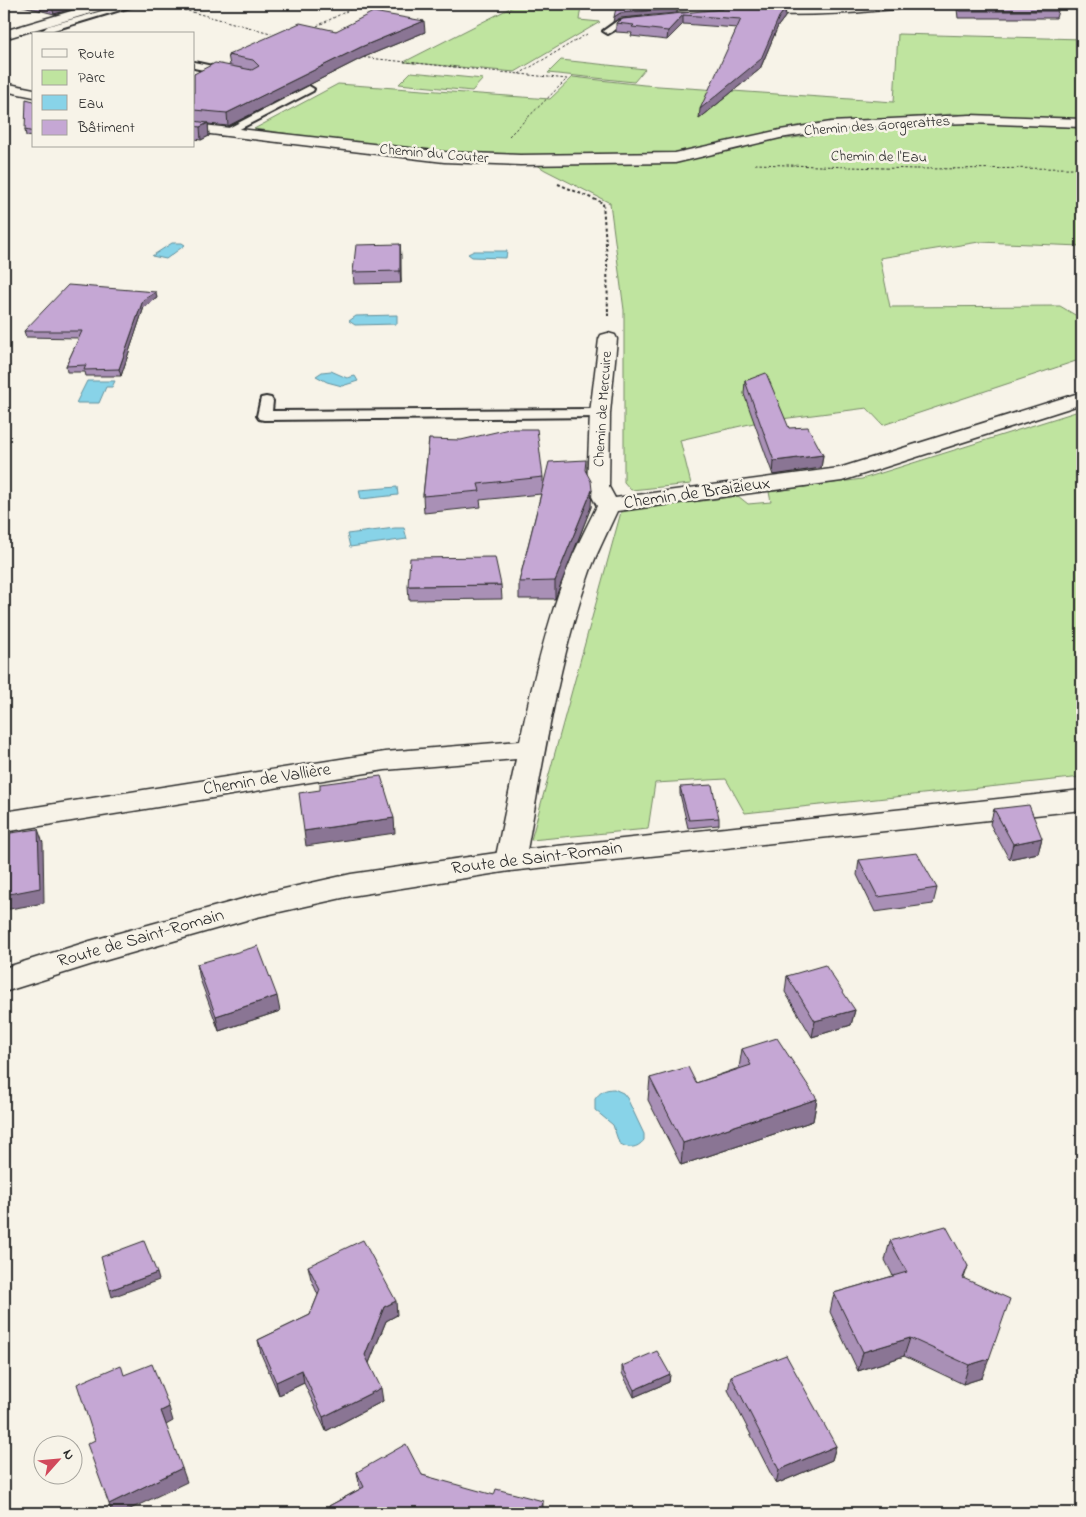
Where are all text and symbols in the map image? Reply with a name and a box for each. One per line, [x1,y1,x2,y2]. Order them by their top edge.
legend [32,32,195,148]
text: Route [78,43,115,65]
text: Parc [78,67,106,89]
text: Eau [78,93,104,115]
street label: Chemin des Gorgerattes [803,110,951,143]
text: Bâtiment [77,117,135,139]
street label: Chemin du Couter [379,138,490,170]
street label: Chemin de l'Eau [831,145,927,169]
street label: Chemin de Mercuire [588,350,618,468]
street label: Chemin de Braizieux [622,471,772,517]
street label: Chemin de Vallière [201,757,334,803]
street label: Route de Saint-Romain [450,836,624,882]
street label: Route de Saint-Romain [55,903,227,975]
north arrow [32,1434,82,1484]
text: N [57,1446,80,1464]

